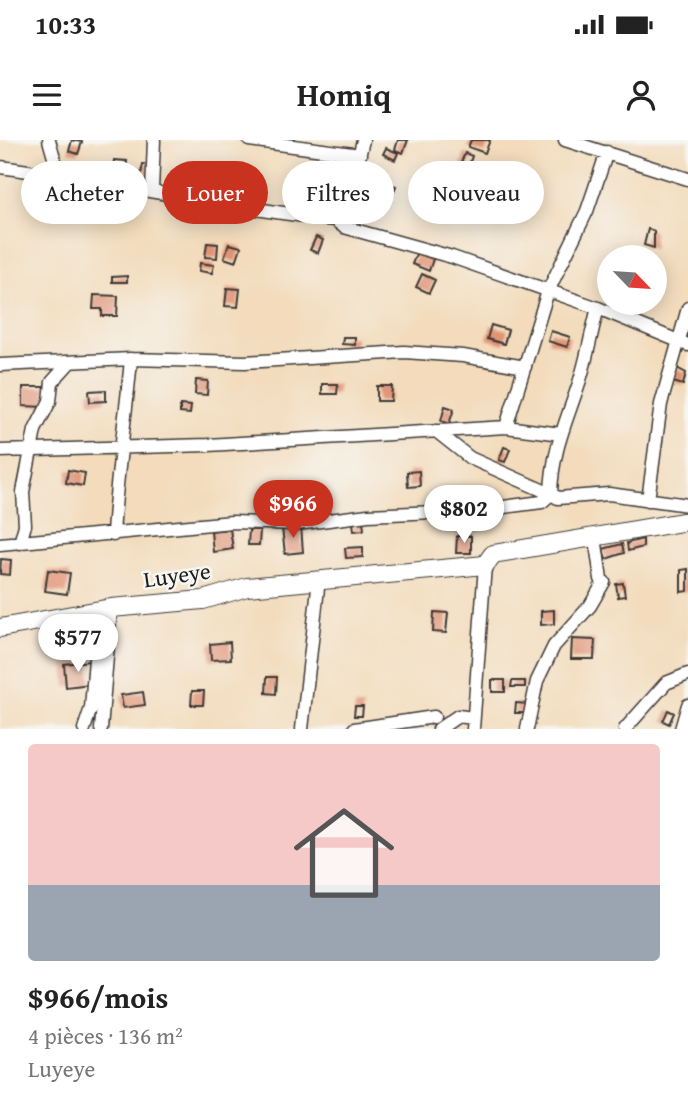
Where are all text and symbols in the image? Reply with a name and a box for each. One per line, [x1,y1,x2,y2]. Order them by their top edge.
text: 10:33 [35,5,96,44]
text: Homiq [297,71,391,118]
icon: menu [28,76,66,114]
icon: person [622,76,660,114]
chip: Acheter [21,161,148,224]
chip: Louer [162,161,268,224]
chip: Filtres [282,161,394,224]
chip: Nouveau [408,161,544,224]
north arrow [597,245,667,315]
map controls [597,245,667,315]
pin: $966 [252,480,334,540]
text: $966 [269,486,317,519]
pin: $802 [423,486,505,545]
text: $802 [440,491,488,524]
street label: Luyeye [141,553,213,596]
pin: $577 [37,615,119,674]
text: $577 [54,620,102,653]
icon: home [281,790,407,916]
text: $966/mois [28,975,168,1019]
text: 4 pièces · 136 m² [28,1019,183,1052]
text: Luyeye [28,1052,95,1085]

